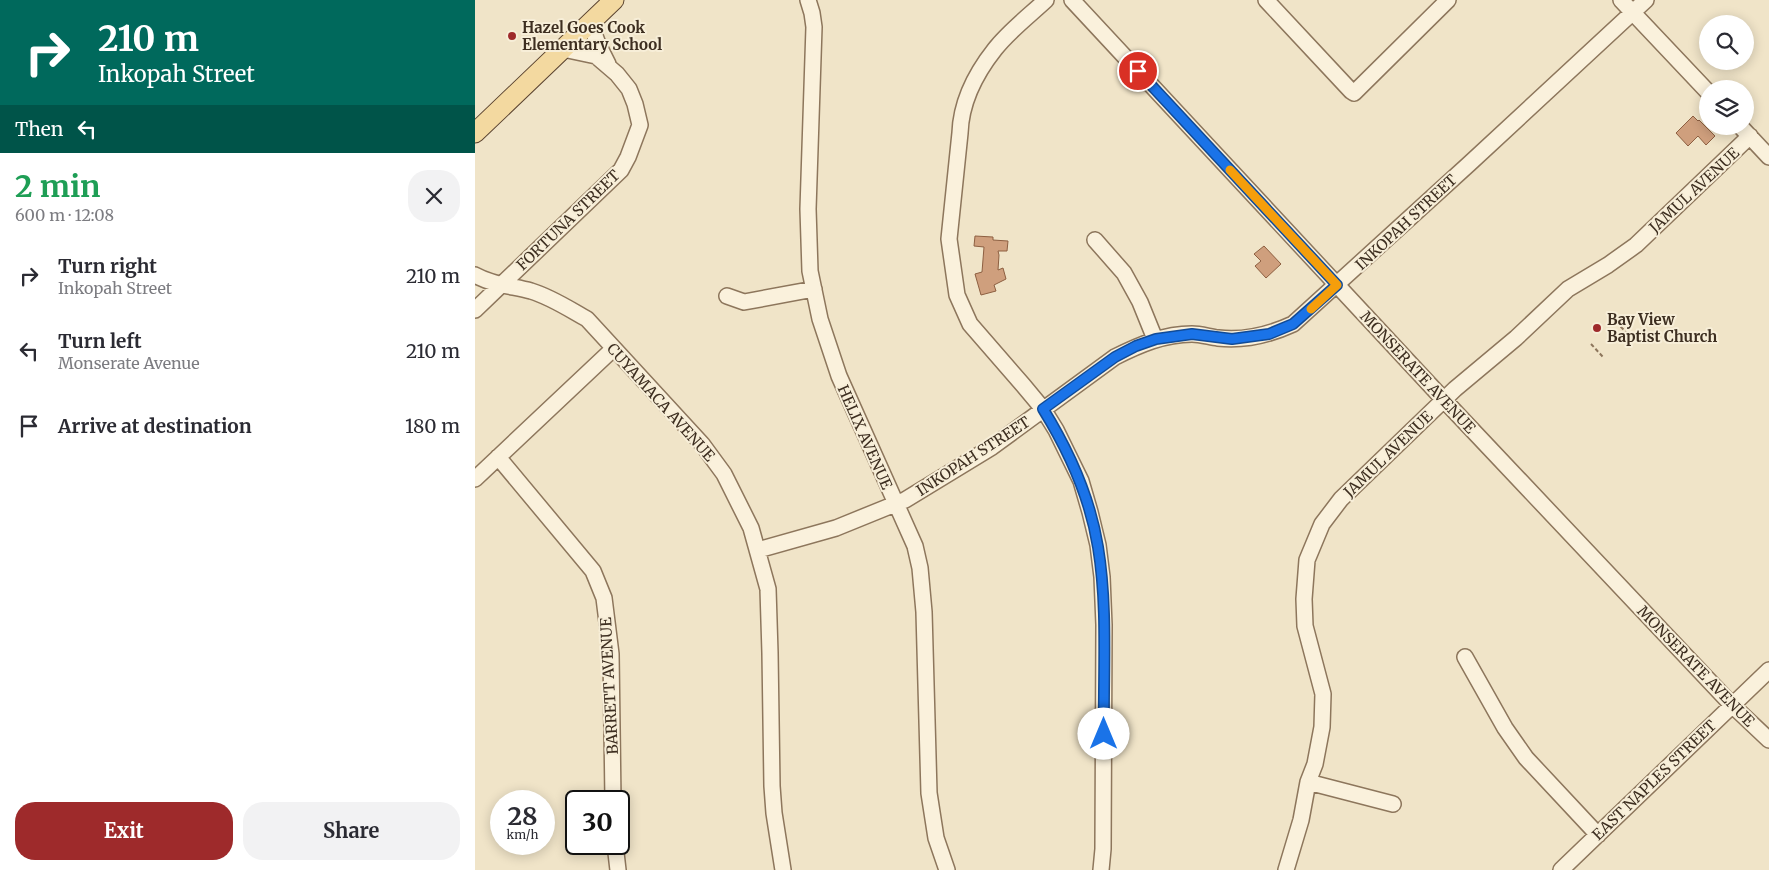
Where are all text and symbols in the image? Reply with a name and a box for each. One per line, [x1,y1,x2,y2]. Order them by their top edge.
map controls [1699,15,1754,135]
button: search [1699,15,1754,70]
text: 210 m [98,17,199,61]
place label: Hazel Goes Cook Elementary School [522,18,662,54]
icon: right [15,20,80,85]
marker: Hazel Goes Cook Elementary School [506,30,518,42]
pin [1117,50,1159,92]
icon: arrive [1124,57,1152,85]
text: Inkopah Street [98,60,255,88]
button: layers [1699,80,1754,135]
icon: left [73,115,101,143]
text: Then [15,117,63,141]
street label: JAMUL AVENUE [1644,143,1743,237]
street label: FORTUNA STREET [512,165,624,274]
text: 2 min [15,167,100,205]
button: close [408,170,460,222]
street label: INKOPAH STREET [1351,170,1461,274]
text: 600 m · 12:08 [15,205,114,225]
text: Turn right [58,254,157,278]
icon: right [15,262,43,290]
text: 210 m [406,264,460,288]
text: Inkopah Street [58,278,172,298]
street label: MONSERATE AVENUE [1356,307,1480,438]
place label: Bay View Baptist Church [1607,310,1717,346]
marker: Bay View Baptist Church [1591,322,1603,334]
text: Turn left [58,329,142,353]
icon: left [15,337,43,365]
text: 210 m [406,339,460,363]
street label: CUYAMACA AVENUE [603,339,719,465]
text: Monserate Avenue [58,353,200,373]
street label: HELIX AVENUE [833,382,897,493]
street label: JAMUL AVENUE [1339,406,1437,502]
icon: arrive [15,412,43,440]
street label: INKOPAH STREET [913,412,1034,500]
text: Arrive at destination [58,414,252,438]
text: 180 m [405,414,460,438]
street label: MONSERATE AVENUE [1633,602,1759,731]
street label: BARRETT AVENUE [596,616,622,755]
position arrow [1077,707,1129,759]
street label: EAST NAPLES STREET [1588,716,1720,844]
speed limit sign: 30 [565,790,630,855]
text: 28 [507,800,538,832]
button: Exit [15,802,233,860]
button: Share [243,802,460,860]
text: km/h [507,827,538,842]

